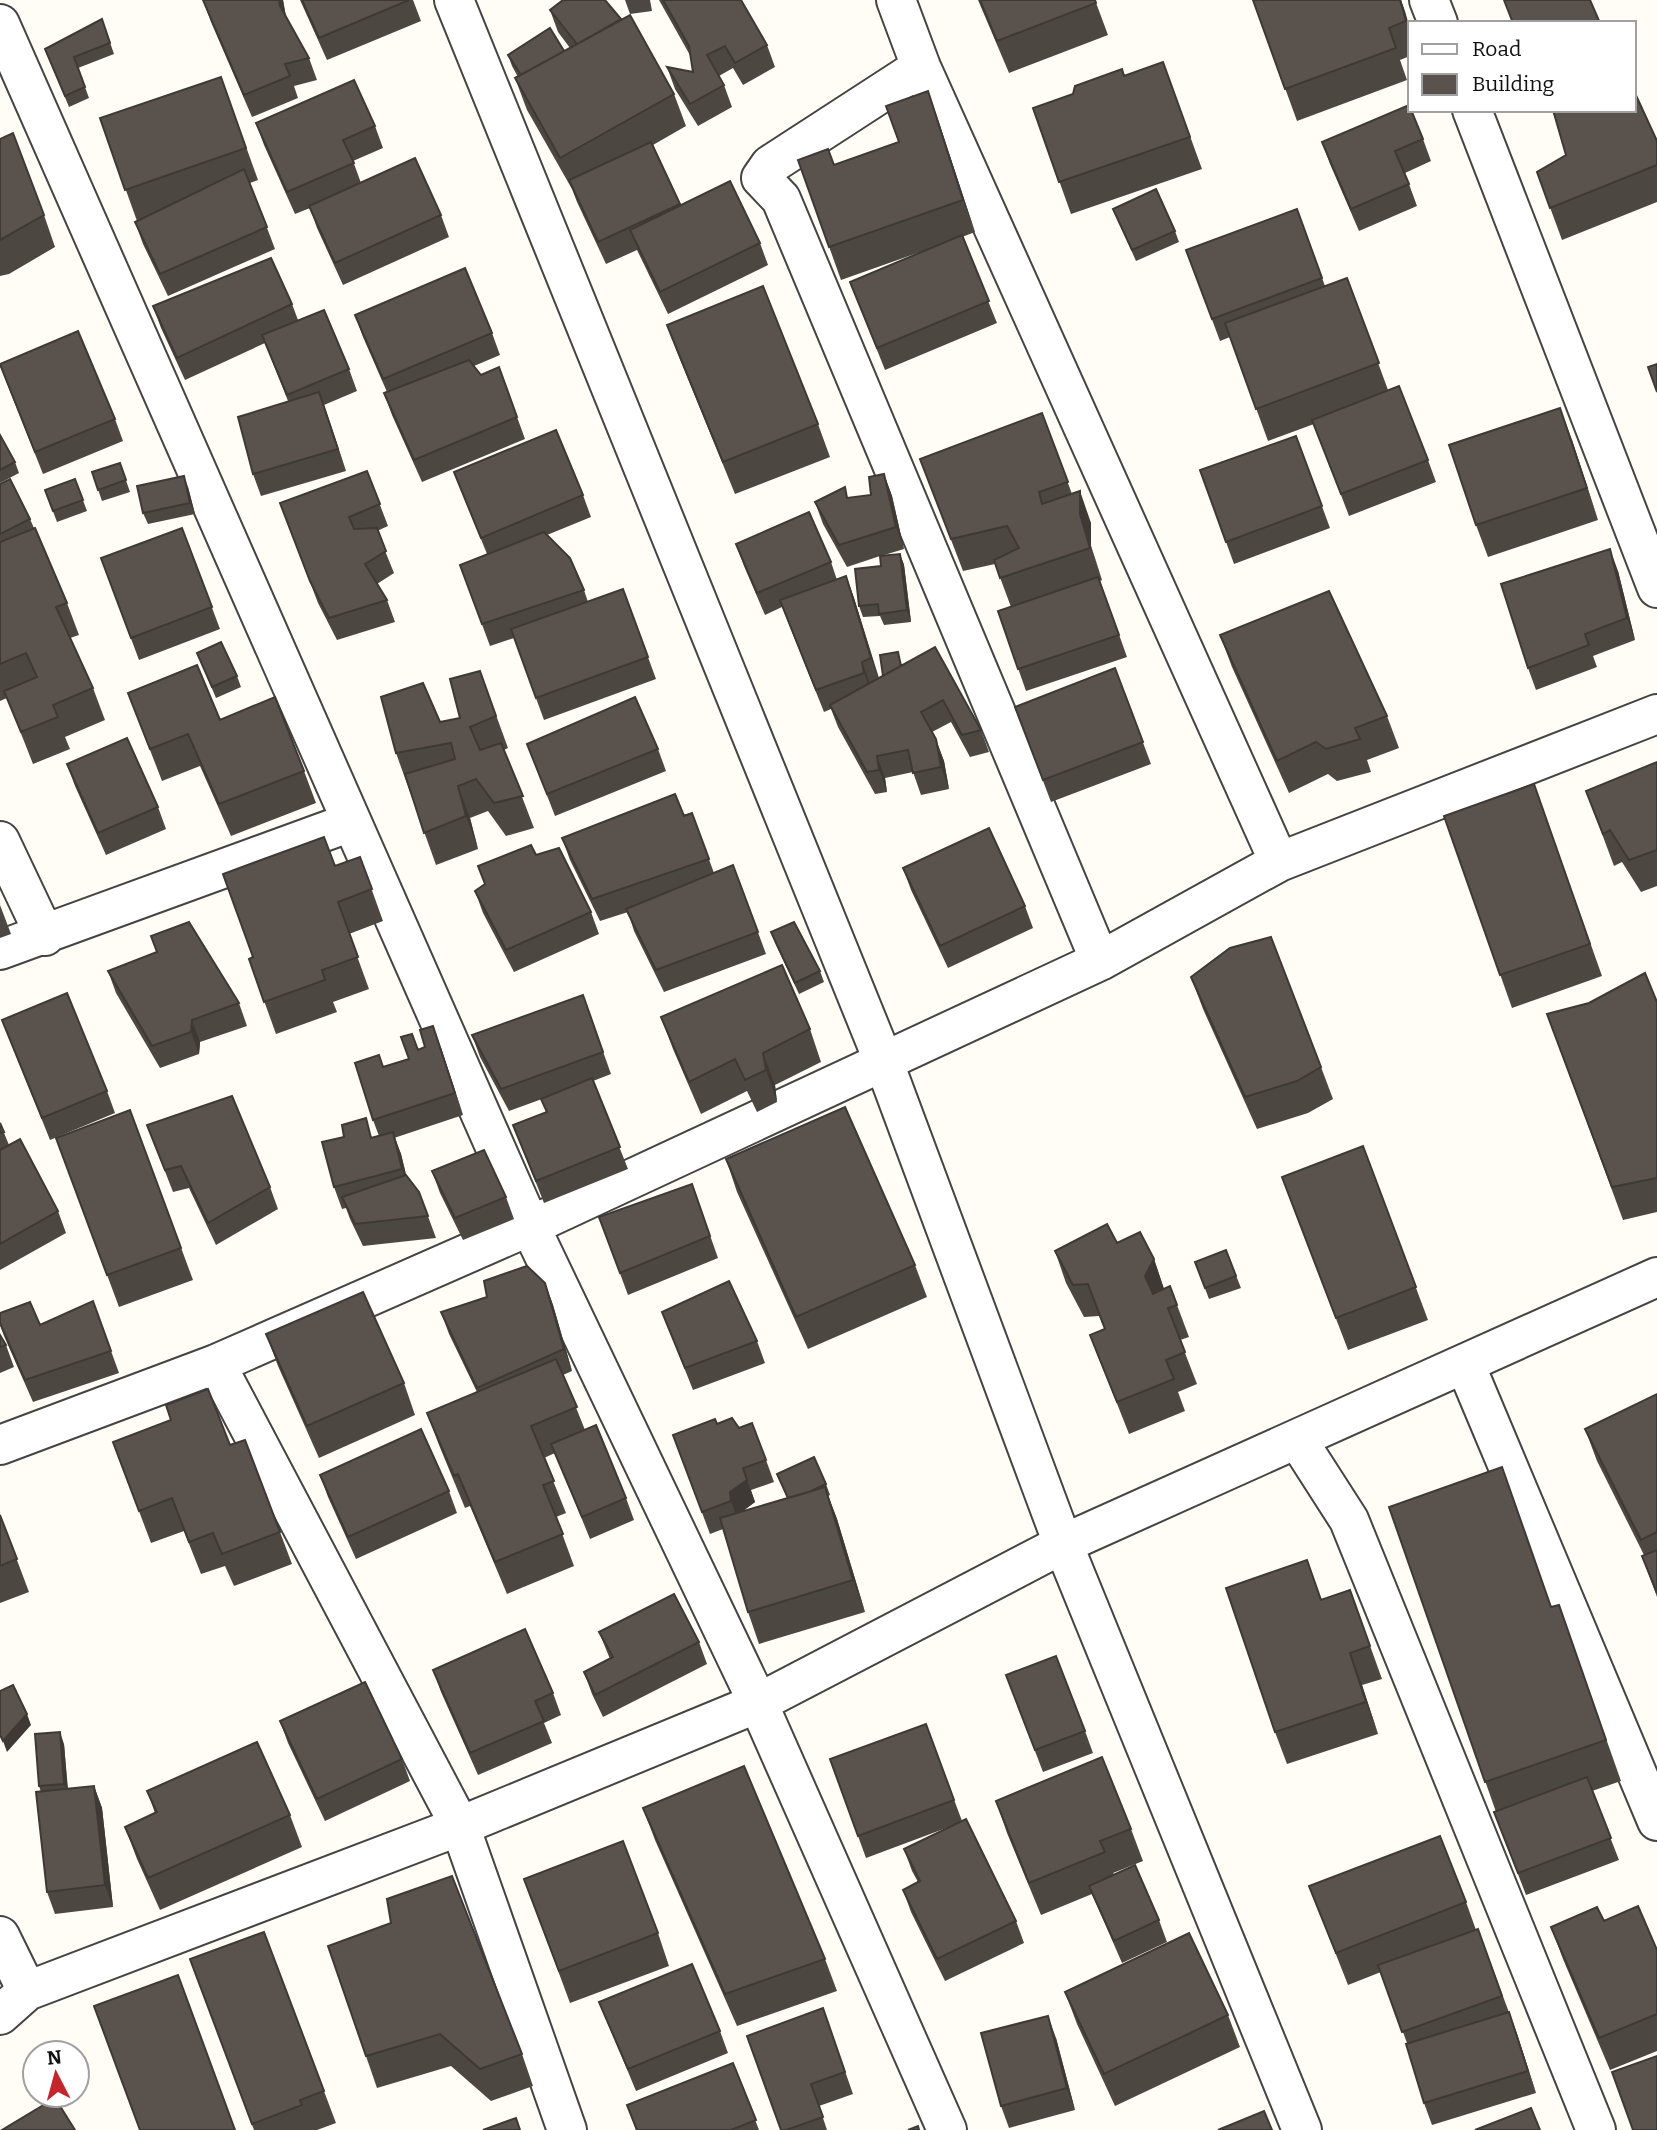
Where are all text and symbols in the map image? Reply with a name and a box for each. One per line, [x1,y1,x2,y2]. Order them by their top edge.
legend [1408,21,1636,112]
text: Road [1472,36,1521,62]
text: Building [1472,71,1555,97]
north arrow [21,2039,91,2109]
text: N [46,2045,63,2070]

